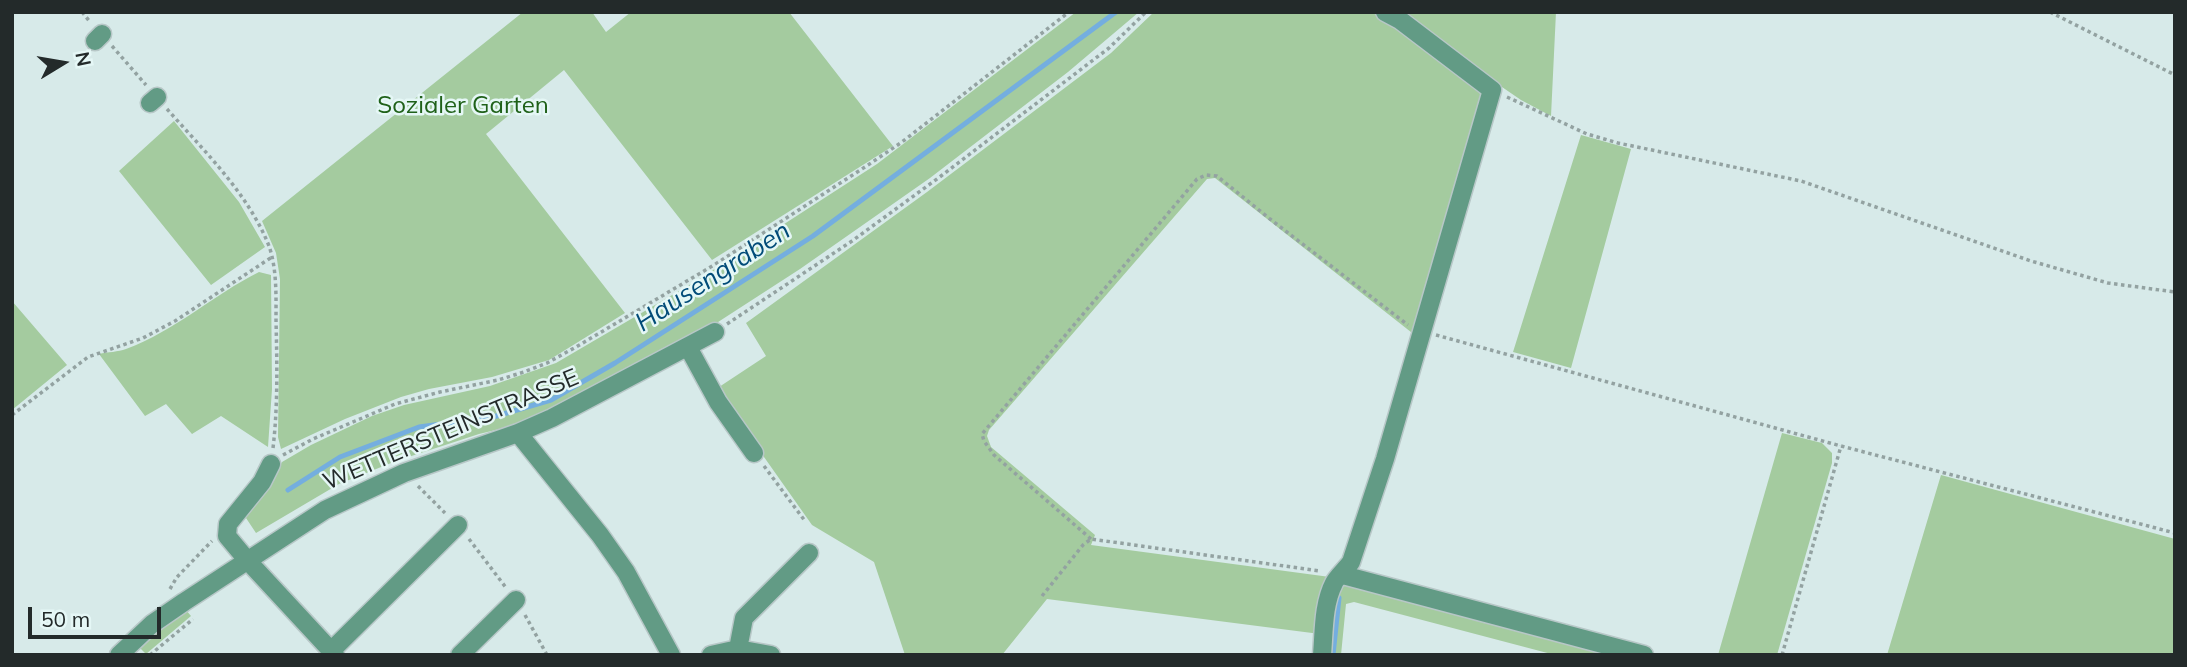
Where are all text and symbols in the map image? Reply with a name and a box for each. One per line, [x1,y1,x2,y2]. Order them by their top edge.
north arrow [28,28,98,98]
text: N [70,50,97,68]
park label: Sozialer Garten [377,92,549,120]
water label: Hausengraben [630,215,796,339]
street label: WETTERSTEINSTRASSE [319,363,583,497]
scale bar [32,594,164,638]
text: 50 m [41,606,90,632]

